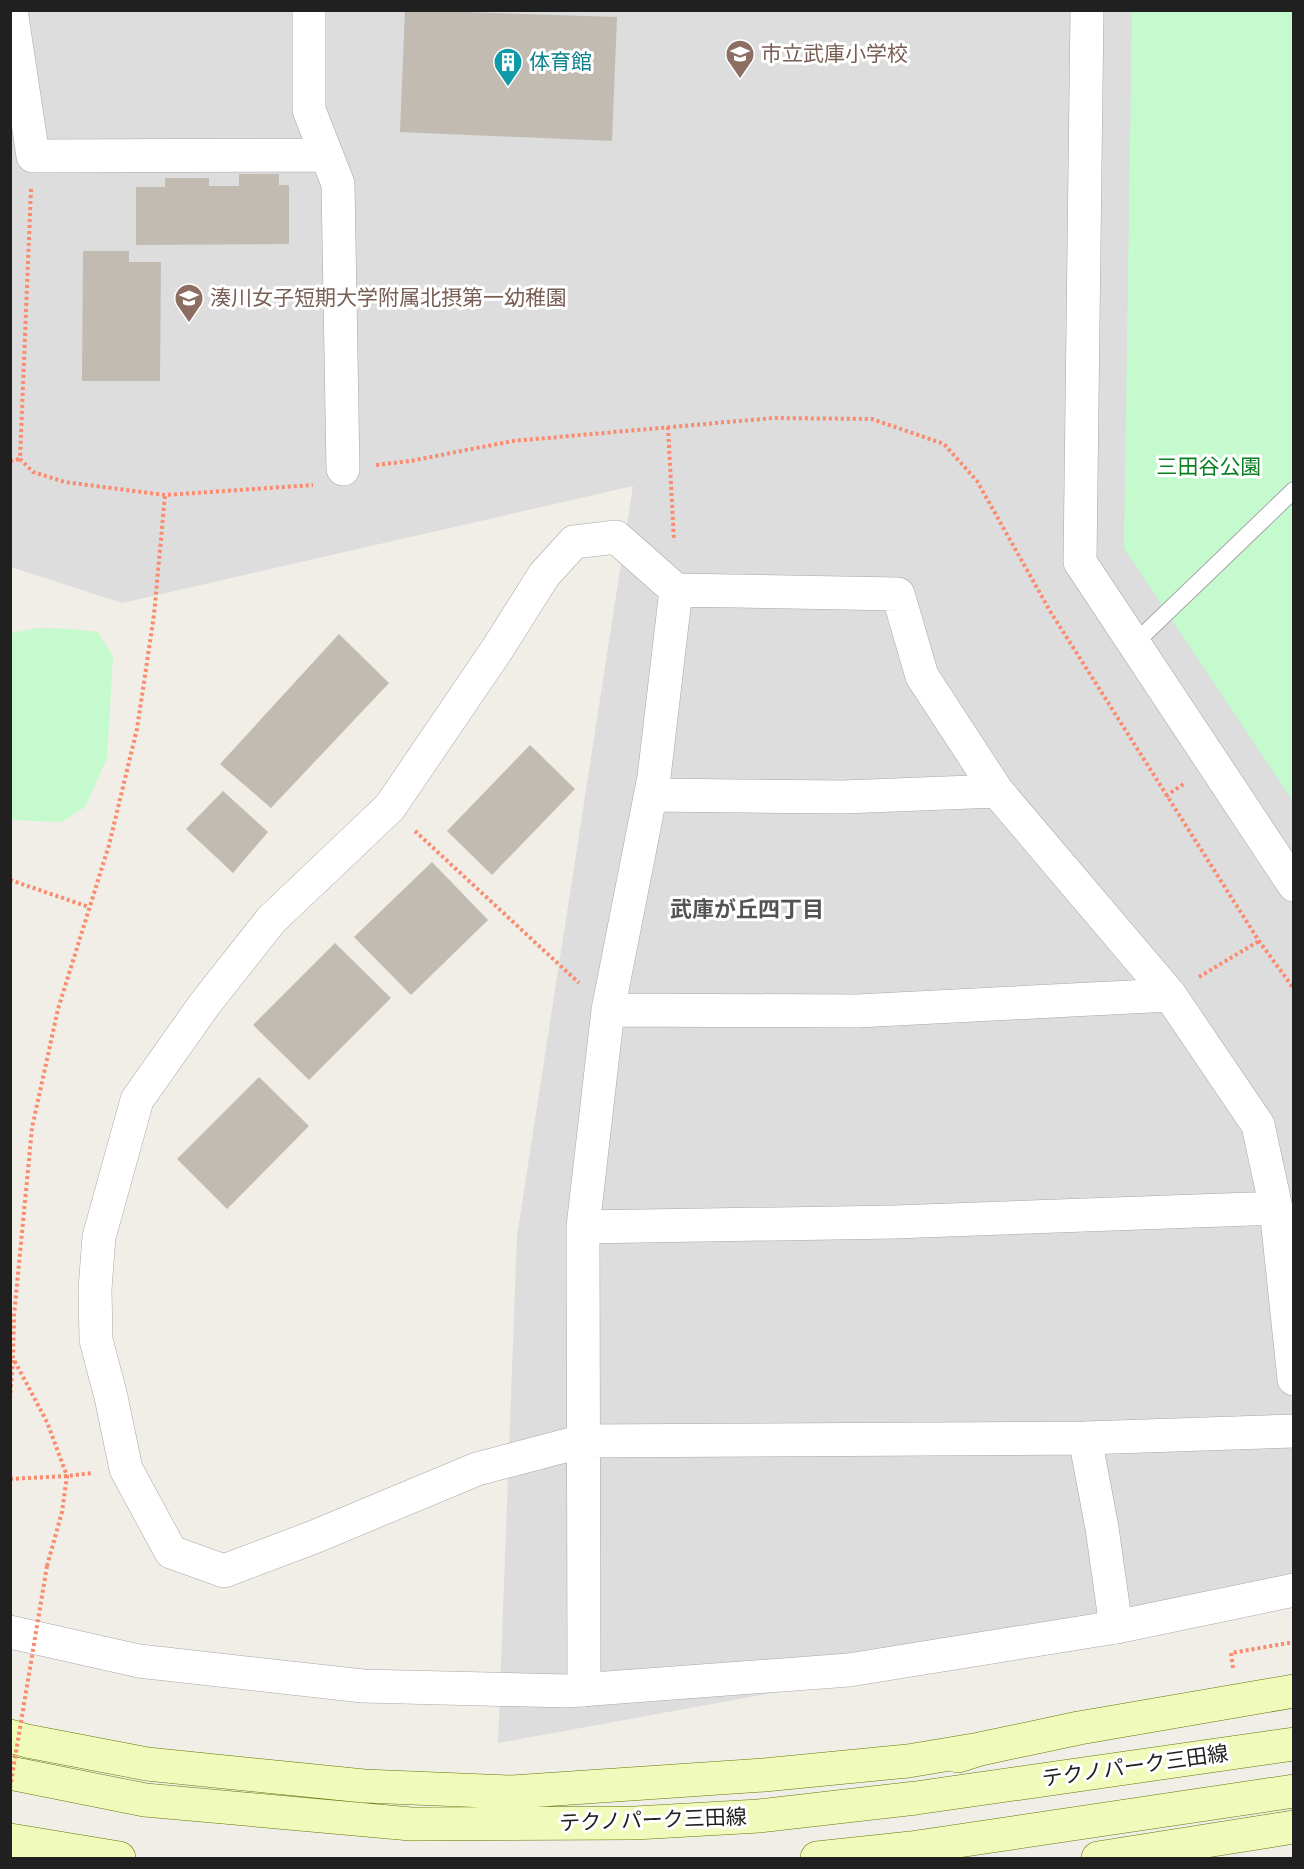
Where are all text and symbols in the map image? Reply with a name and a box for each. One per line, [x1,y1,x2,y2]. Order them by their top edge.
school or university icon: 市立武庫小学校 [724,38,756,80]
place label: 市立武庫小学校 [761,40,908,66]
building icon: 体育館 [492,46,524,88]
place label: 体育館 [529,48,592,74]
school or university icon: 湊川女子短期大学附属北摂第一幼稚園 [173,282,205,324]
place label: 湊川女子短期大学附属北摂第一幼稚園 [210,284,567,310]
park label: 三田谷公園 [1157,453,1262,479]
district label: 武庫が丘四丁目 [670,895,824,923]
street label: テクノパーク三田線 [1040,1739,1230,1791]
street label: テクノパーク三田線 [559,1803,747,1835]

